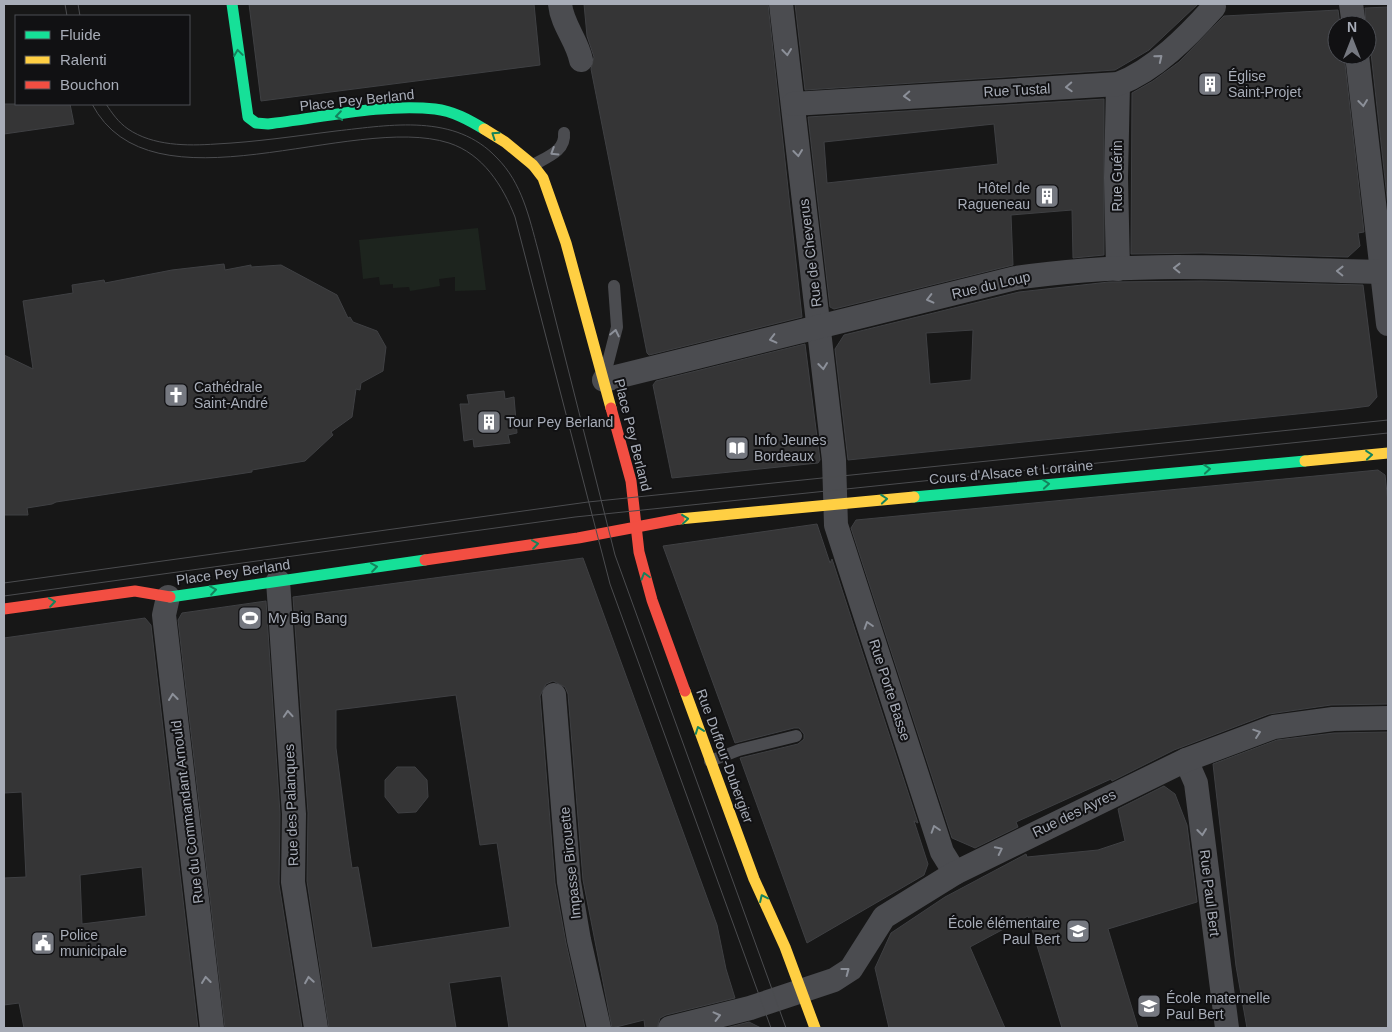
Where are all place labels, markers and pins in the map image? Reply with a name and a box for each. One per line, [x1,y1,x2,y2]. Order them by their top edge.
place label: Église Saint-Projet [1228,68,1301,100]
building icon: Église Saint-Projet [1197,71,1223,97]
place label: Hôtel de Ragueneau [958,180,1030,212]
building icon: Hôtel de Ragueneau [1034,183,1060,209]
place label: Cathédrale Saint-André [194,379,268,411]
church icon: Cathédrale Saint-André [163,382,189,408]
building icon: Tour Pey Berland [476,409,502,435]
place label: Tour Pey Berland [506,414,613,430]
place label: Info Jeunes Bordeaux [754,432,826,464]
library icon: Info Jeunes Bordeaux [724,435,750,461]
sports icon: My Big Bang [237,605,263,631]
place label: My Big Bang [268,610,347,626]
place label: École élémentaire Paul Bert [948,915,1060,947]
school or university icon: École élémentaire Paul Bert [1065,918,1091,944]
place label: Police municipale [60,927,127,959]
public building icon: Police municipale [30,930,56,956]
place label: École maternelle Paul Bert [1166,990,1270,1022]
school or university icon: École maternelle Paul Bert [1136,993,1162,1019]

